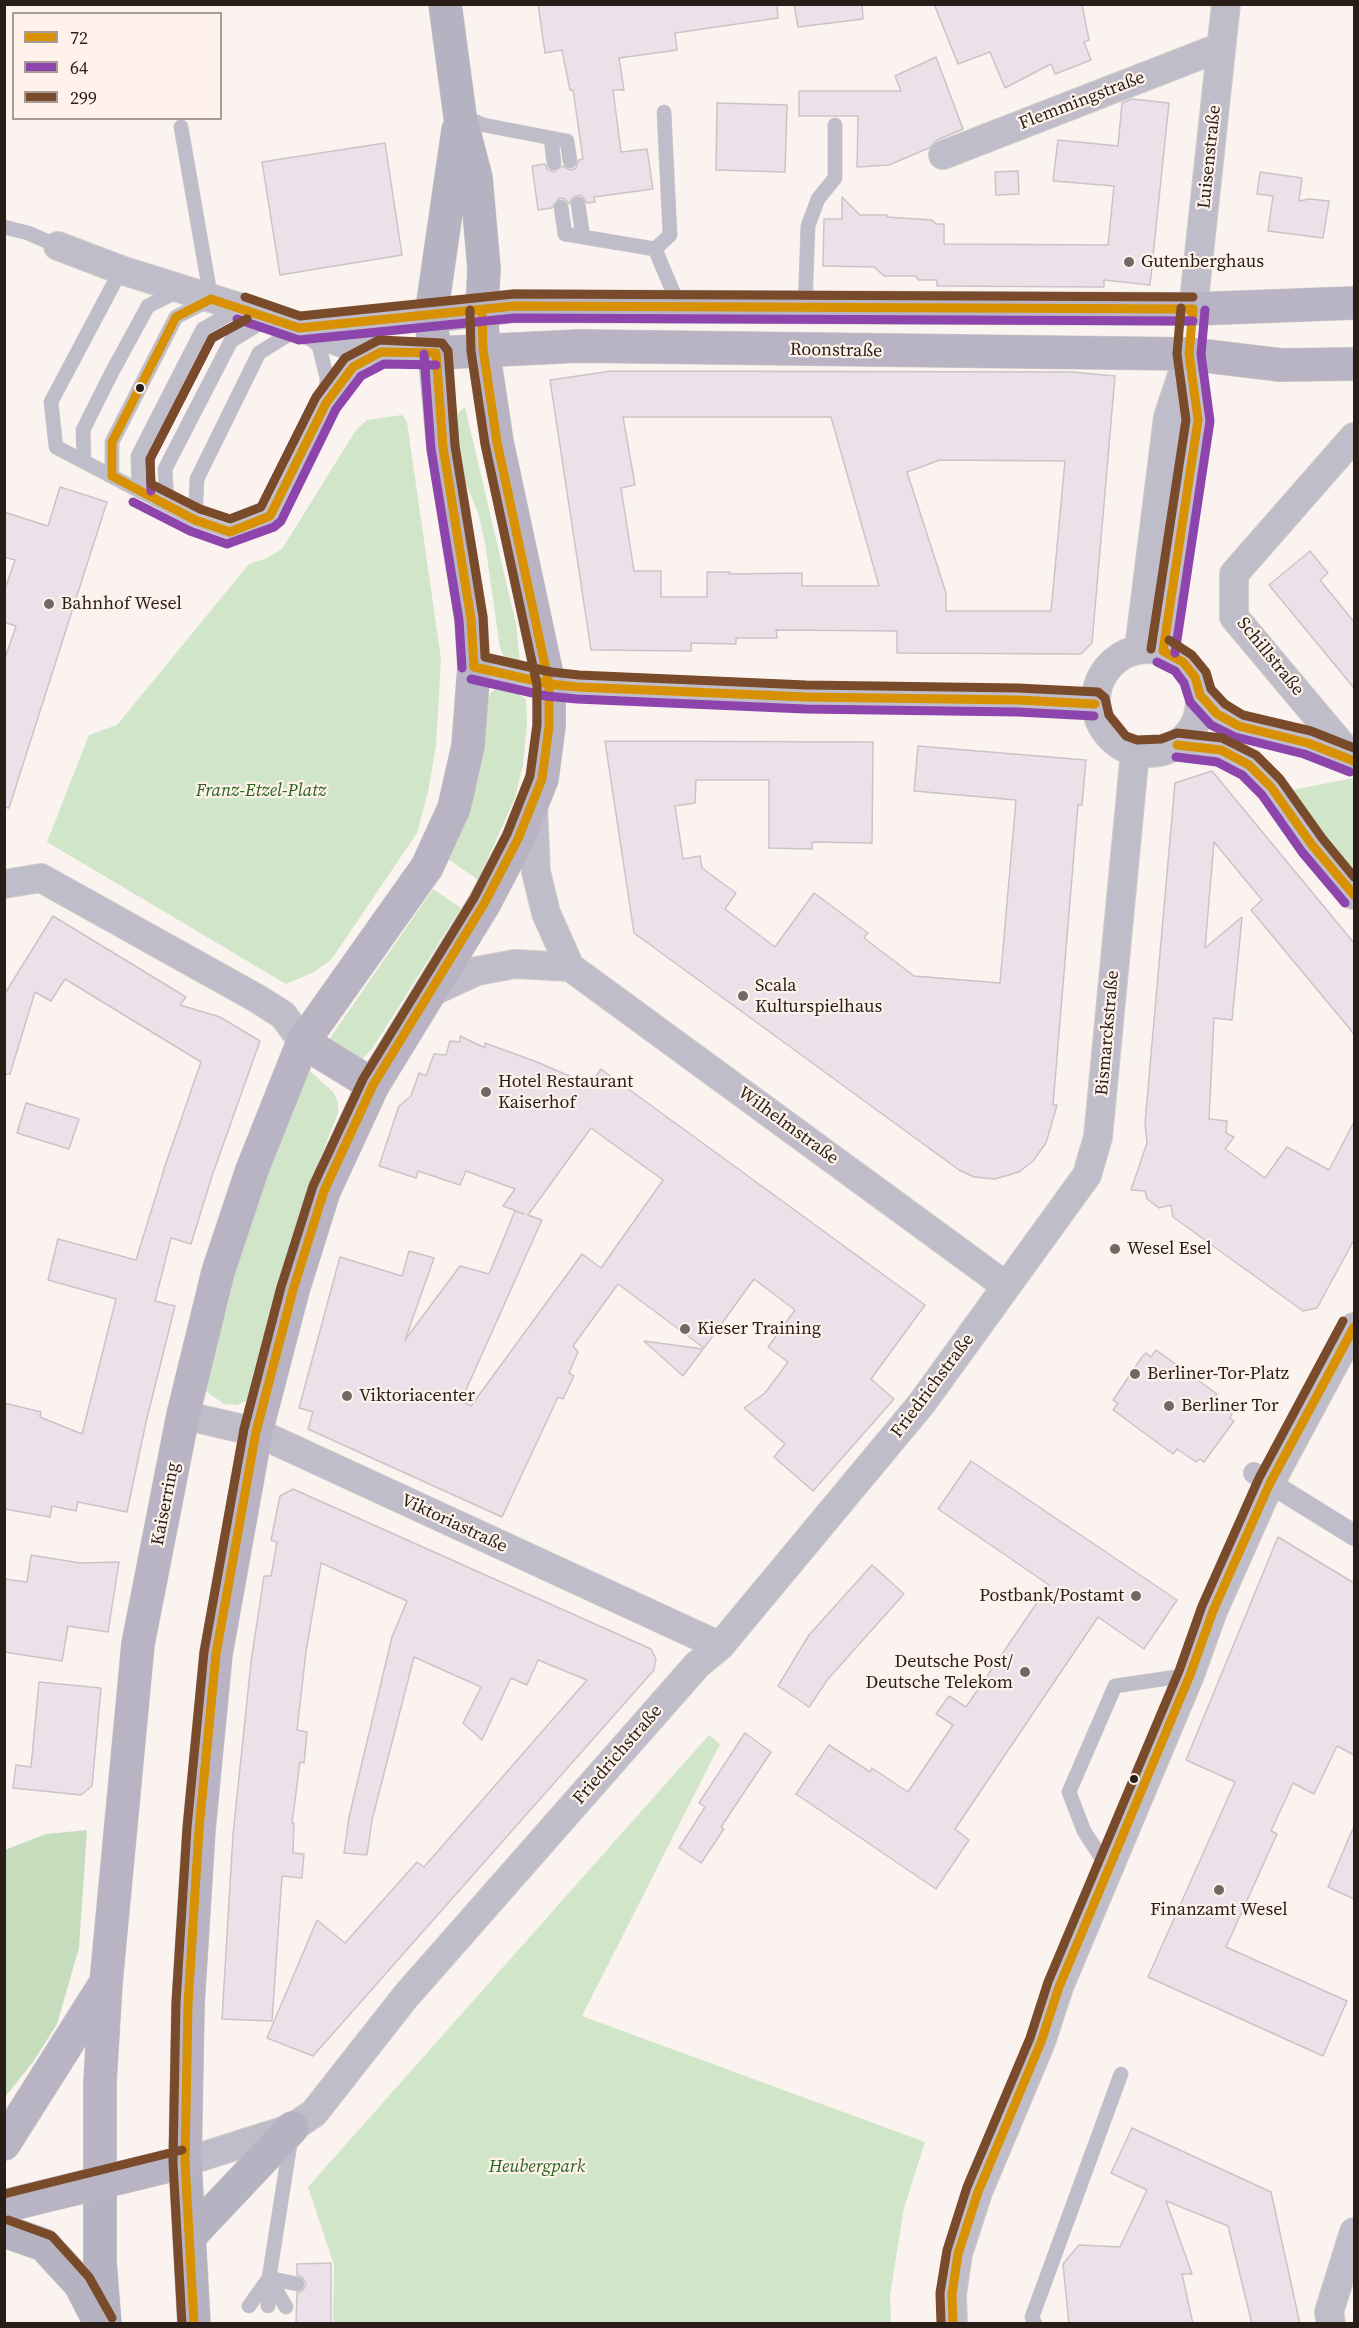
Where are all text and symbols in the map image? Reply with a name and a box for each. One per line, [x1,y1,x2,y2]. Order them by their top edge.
legend [12,12,222,120]
text: 72 [70,25,88,50]
text: 64 [70,55,88,80]
street label: Flemmingstraße [1016,67,1148,135]
text: 299 [70,85,97,110]
street label: Luisenstraße [1194,104,1226,210]
place label: Gutenberghaus [1141,251,1264,273]
marker: Gutenberghaus [1122,255,1136,269]
street label: Roonstraße [790,339,882,363]
unlabelled marker [134,382,146,394]
place label: Bahnhof Wesel [61,593,182,615]
marker: Bahnhof Wesel [42,597,56,611]
street label: Schillstraße [1232,613,1308,701]
park label: Franz-Etzel-Platz [196,780,326,802]
street label: Bismarckstraße [1092,970,1124,1096]
place label: Scala Kulturspielhaus [755,975,882,1018]
marker: Scala Kulturspielhaus [736,989,750,1003]
place label: Hotel Restaurant Kaiserhof [498,1071,633,1114]
street label: Wilhelmstraße [733,1082,843,1170]
marker: Hotel Restaurant Kaiserhof [479,1085,493,1099]
place label: Wesel Esel [1127,1238,1212,1260]
marker: Wesel Esel [1108,1242,1122,1256]
place label: Kieser Training [697,1318,821,1340]
marker: Kieser Training [678,1322,692,1336]
street label: Friedrichstraße [887,1330,979,1442]
place label: Berliner-Tor-Platz [1147,1363,1289,1385]
marker: Berliner-Tor-Platz [1128,1367,1142,1381]
place label: Viktoriacenter [359,1385,475,1407]
marker: Viktoriacenter [340,1389,354,1403]
place label: Berliner Tor [1181,1395,1279,1417]
marker: Berliner Tor [1162,1399,1176,1413]
street label: Kaiserring [147,1461,185,1547]
street label: Viktoriastraße [397,1490,511,1558]
place label: Postbank/Postamt [979,1585,1124,1607]
marker: Postbank/Postamt [1129,1589,1143,1603]
place label: Deutsche Post/ Deutsche Telekom [866,1651,1013,1694]
marker: Deutsche Post/ Deutsche Telekom [1018,1665,1032,1679]
street label: Friedrichstraße [569,1701,667,1809]
unlabelled marker [1128,1773,1140,1785]
marker: Finanzamt Wesel [1212,1883,1226,1897]
place label: Finanzamt Wesel [1150,1899,1288,1921]
park label: Heubergpark [489,2156,585,2178]

